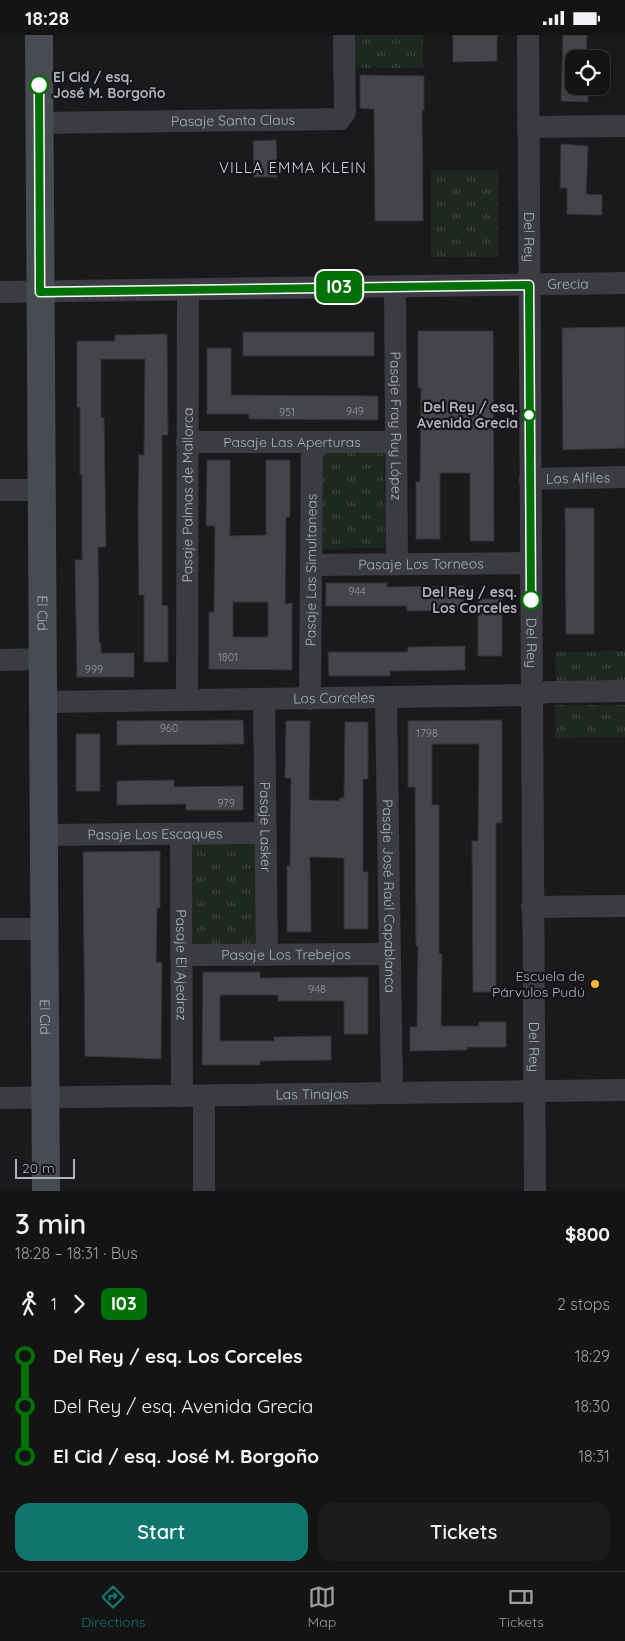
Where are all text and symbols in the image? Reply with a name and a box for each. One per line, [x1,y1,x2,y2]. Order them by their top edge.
text: 18:28 [25,6,69,30]
map controls [565,50,610,95]
button: locate [565,50,610,95]
place label: El Cid / esq. José M. Borgoño [53,68,166,102]
marker: El Cid / esq. José M. Borgoño [29,75,49,95]
street label: Pasaje Santa Claus [171,111,295,130]
district label: VILLA EMMA KLEIN [219,158,367,177]
street label: Del Rey [520,212,538,262]
line badge: I03 [310,271,368,303]
text: I03 [326,275,352,298]
street label: Grecia [547,275,589,293]
street label: Pasaje Fray Ruy López [386,352,406,501]
place label: Del Rey / esq. Avenida Grecia [417,398,518,432]
house number: 949 [346,404,364,418]
house number: 951 [279,405,295,419]
street label: Pasaje Palmas de Mallorca [178,407,197,583]
marker: Del Rey / esq. Avenida Grecia [522,408,536,422]
street label: Pasaje Las Aperturas [223,433,361,451]
street label: Los Alfiles [546,468,610,488]
street label: Pasaje Las Simultaneas [301,493,321,647]
street label: Pasaje Los Torneos [358,554,484,574]
place label: Del Rey / esq. Los Corceles [422,583,517,617]
house number: 944 [348,584,366,598]
marker: Del Rey / esq. Los Corceles [521,590,541,610]
street label: El Cid [33,595,52,631]
street label: Del Rey [523,618,541,668]
house number: 1801 [218,650,238,664]
house number: 999 [85,662,103,676]
street label: Los Corceles [293,688,375,707]
house number: 960 [160,721,178,735]
house number: 1798 [416,726,438,740]
street label: Pasaje Lasker [256,782,275,873]
house number: 979 [217,796,235,810]
street label: Pasaje José Raúl Capablanca [379,799,399,993]
street label: Pasaje Los Escaques [87,824,223,844]
street label: Pasaje El Ajedrez [172,909,191,1021]
street label: Pasaje Los Trebejos [221,945,351,964]
place label: Escuela de Párvulos Pudú [492,967,585,1001]
marker: Escuela de Párvulos Pudú [589,978,601,990]
house number: 948 [308,982,326,996]
street label: El Cid [36,999,54,1035]
street label: Del Rey [525,1022,543,1072]
street label: Las Tinajas [275,1085,349,1103]
scale bar [15,1156,75,1179]
text: 20 m [22,1159,55,1177]
text: 3 min [15,1206,86,1241]
text: $800 [565,1222,610,1246]
text: 18:28 – 18:31 · Bus [15,1243,138,1263]
icon: walk [15,1290,43,1318]
icon: forward [65,1290,93,1318]
text: I03 [111,1292,137,1315]
text: 1 [51,1294,57,1314]
text: 2 stops [557,1294,610,1314]
text: Del Rey / esq. Los Corceles [53,1344,302,1368]
text: 18:29 [575,1346,610,1366]
text: Del Rey / esq. Avenida Grecia [53,1394,313,1418]
text: 18:30 [575,1396,610,1416]
text: El Cid / esq. José M. Borgoño [53,1444,319,1468]
text: 18:31 [578,1446,610,1466]
button: Start [15,1503,308,1561]
button: Tickets [318,1503,610,1561]
tab: Directions [81,1583,145,1631]
tab: Map [308,1583,336,1631]
tab: Tickets [498,1583,544,1631]

